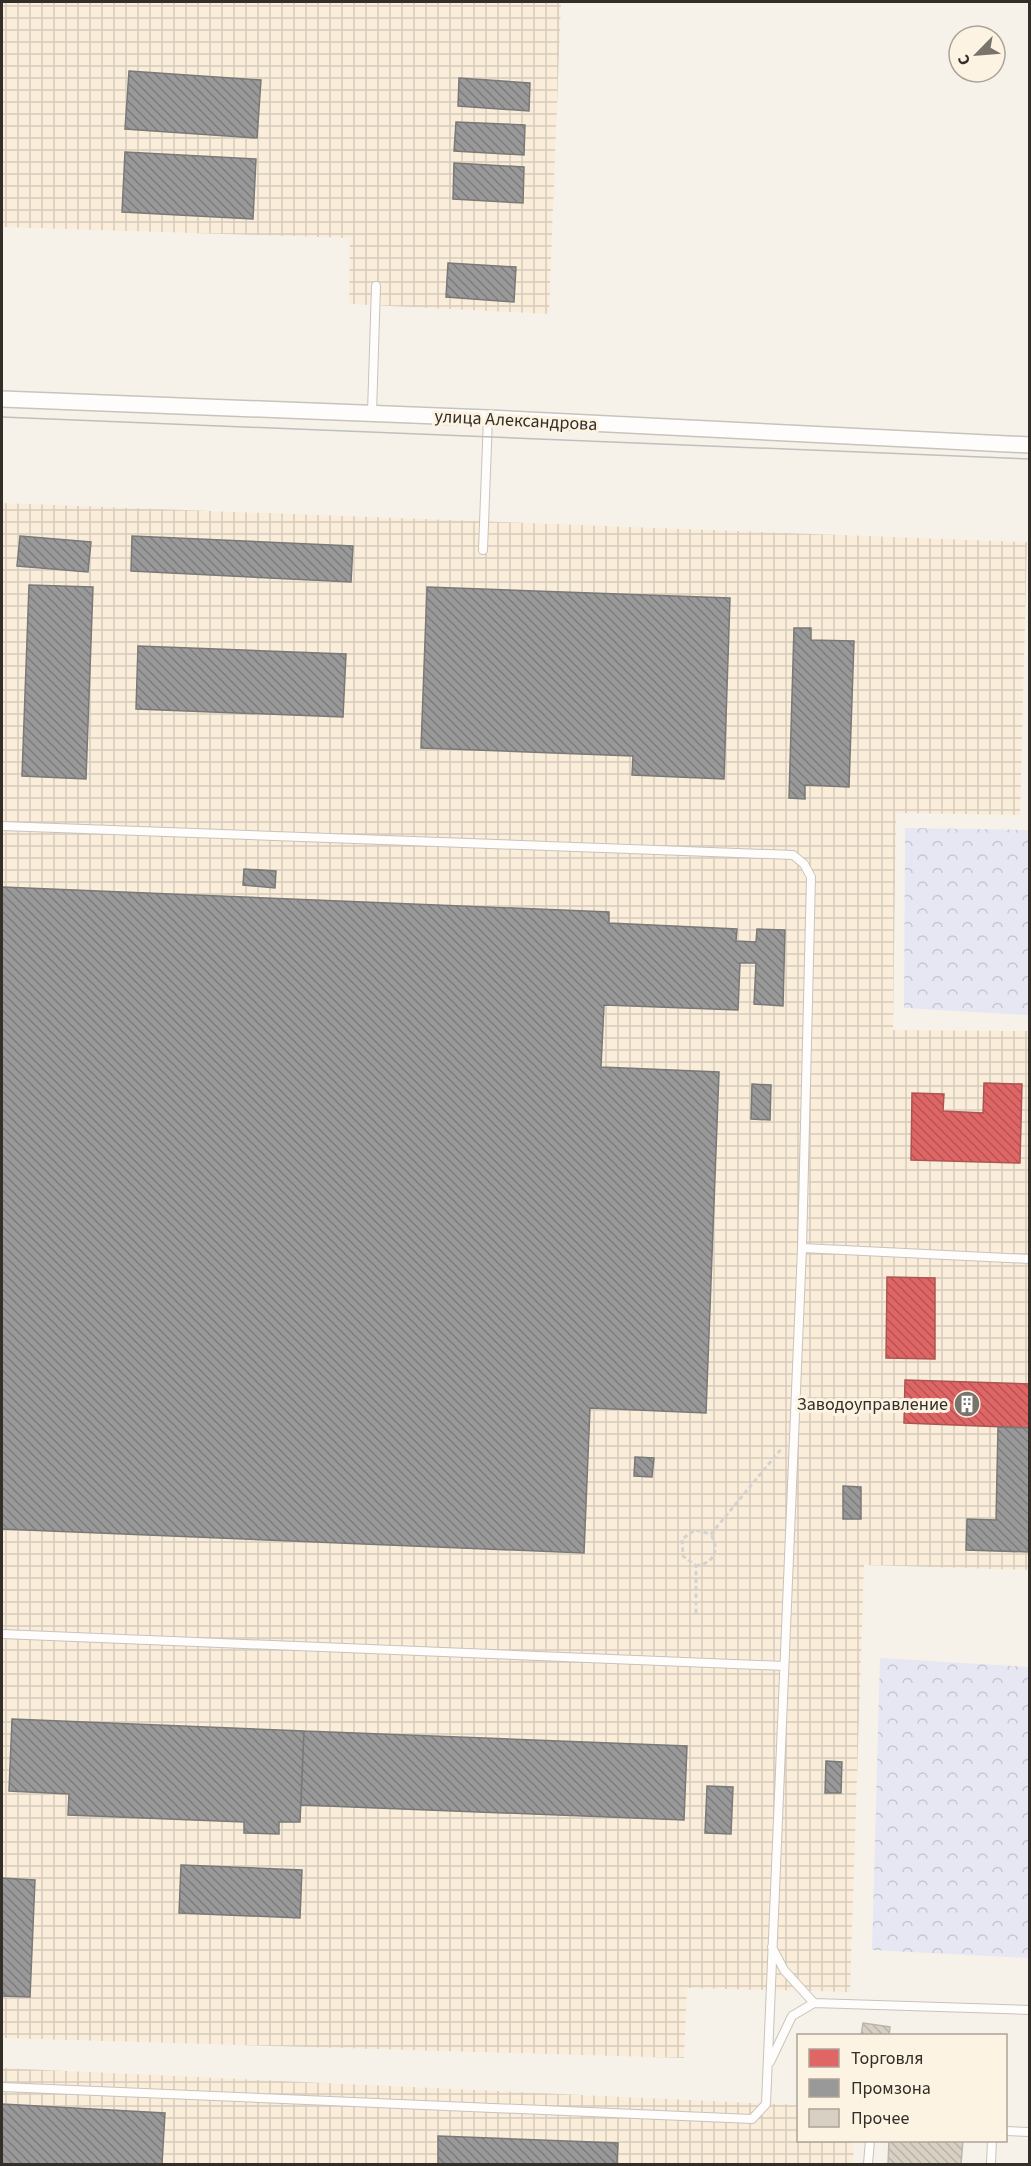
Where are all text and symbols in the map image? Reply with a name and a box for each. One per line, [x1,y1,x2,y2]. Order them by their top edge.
north arrow [947,24,1007,84]
text: С [952,51,976,69]
street label: улица Александрова [434,404,598,437]
building icon: Заводоуправление [952,1389,982,1419]
place label: Заводоуправление [797,1392,948,1417]
legend [797,2034,1007,2142]
text: Торговля [851,2046,924,2071]
text: Промзона [851,2076,931,2101]
text: Прочее [851,2106,909,2131]

